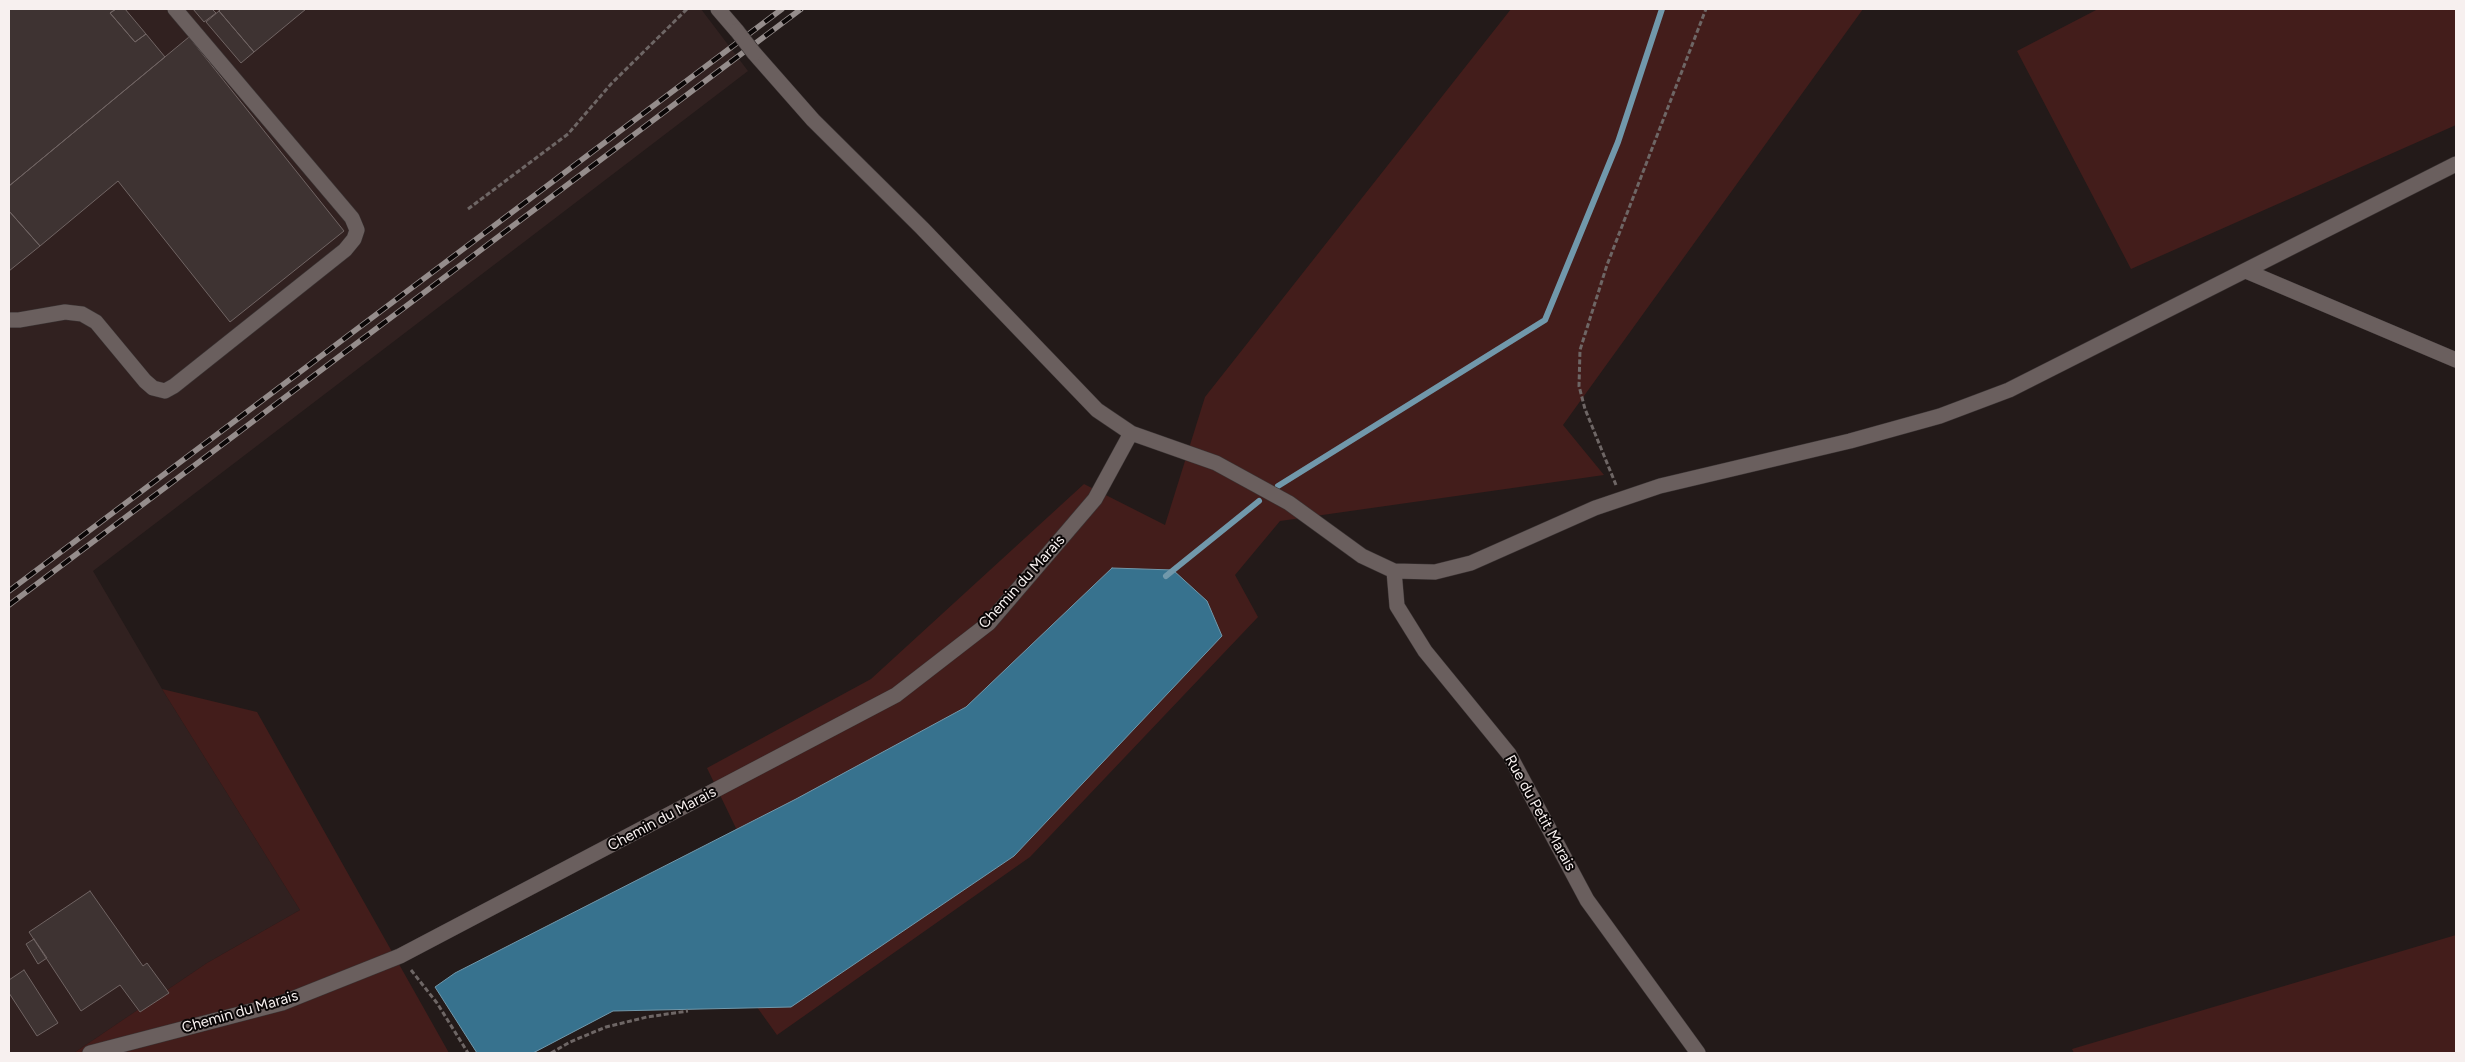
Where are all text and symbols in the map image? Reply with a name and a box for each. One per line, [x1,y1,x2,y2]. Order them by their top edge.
street label: Chemin du Marais [975,531,1069,633]
street label: Rue du Petit Marais [1501,752,1579,874]
street label: Chemin du Marais [605,783,719,855]
street label: Chemin du Marais [180,987,300,1037]

